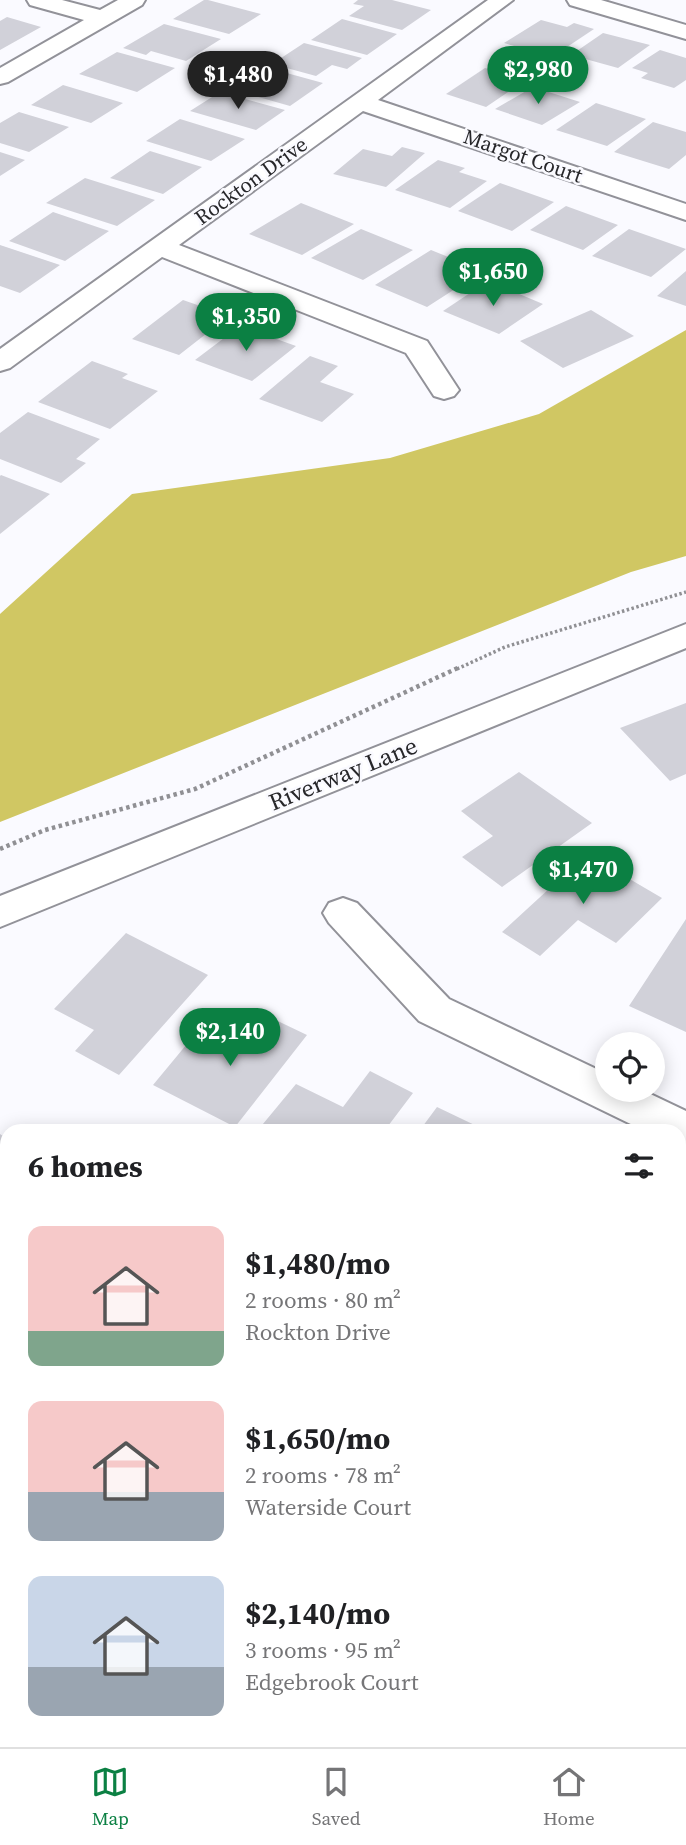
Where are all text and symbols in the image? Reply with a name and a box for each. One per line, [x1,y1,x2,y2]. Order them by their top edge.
pin: $2,980 [481,46,595,106]
pin: $1,480 [181,52,295,111]
text: $2,980 [503,53,573,85]
text: $1,480 [203,58,273,90]
street label: Margot Court [460,122,587,190]
street label: Rockton Drive [188,130,313,231]
pin: $1,650 [436,248,550,308]
text: $1,650 [458,255,528,287]
pin: $1,350 [189,294,303,353]
text: $1,350 [211,300,281,332]
street label: Riverway Lane [264,729,422,818]
pin: $1,470 [526,846,640,906]
text: $1,470 [548,853,618,885]
pin: $2,140 [173,1009,287,1068]
text: $2,140 [195,1015,265,1047]
map controls [595,1032,665,1102]
button: locate [595,1032,665,1102]
text: 6 homes [28,1146,143,1187]
icon: filters [620,1147,658,1185]
text: $1,480/mo [245,1243,390,1284]
icon: home [84,1254,168,1338]
text: 2 rooms · 80 m² [245,1284,401,1316]
text: Rockton Drive [245,1316,391,1348]
text: $1,650/mo [245,1418,390,1459]
icon: home [84,1429,168,1513]
text: 2 rooms · 78 m² [245,1459,401,1491]
text: Waterside Court [245,1491,411,1523]
text: $2,140/mo [245,1593,390,1634]
icon: home [84,1604,168,1688]
text: 3 rooms · 95 m² [245,1634,401,1666]
text: Edgebrook Court [245,1666,419,1698]
tab: Map [91,1763,129,1831]
tab: Saved [312,1763,360,1831]
tab: Home [543,1763,595,1831]

